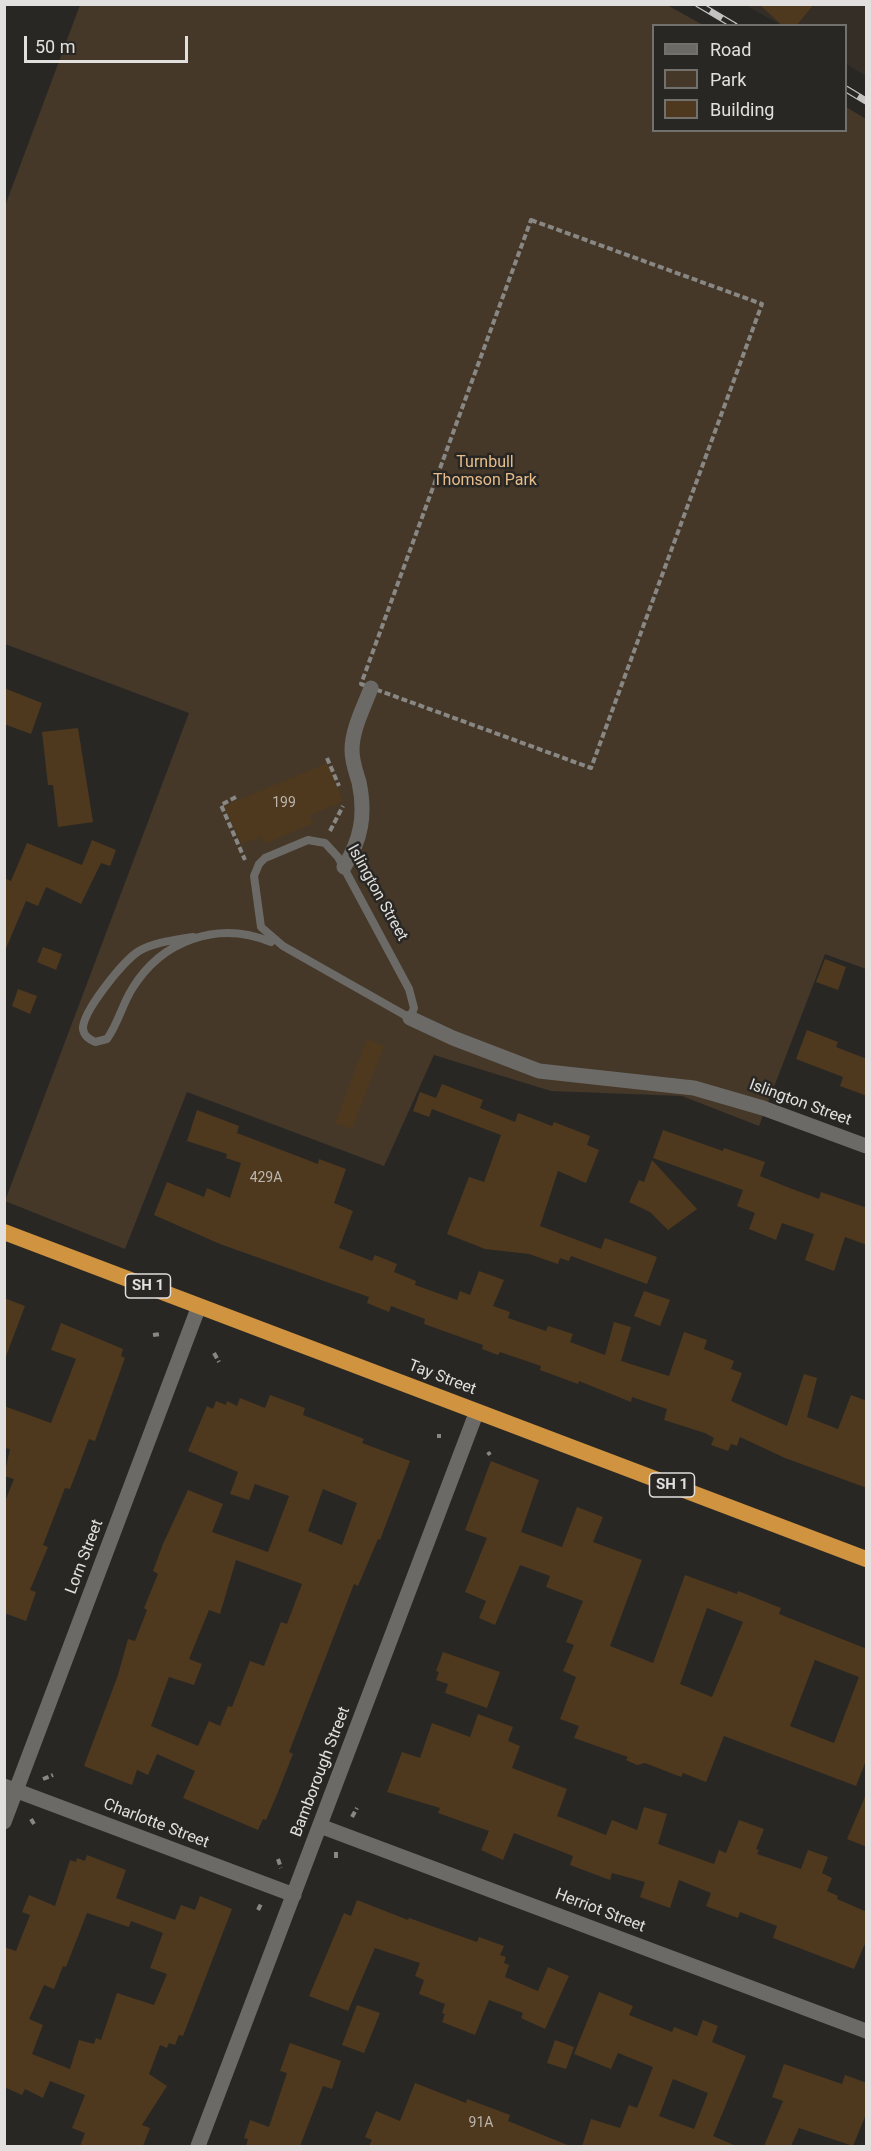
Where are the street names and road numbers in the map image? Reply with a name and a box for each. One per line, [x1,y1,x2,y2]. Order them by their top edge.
street label: Islington Street [343,841,411,945]
street label: Islington Street [746,1076,854,1130]
road number: SH 1 [126,1274,170,1298]
street label: Tay Street [405,1356,479,1400]
road number: SH 1 [650,1473,694,1497]
street label: Lorn Street [62,1517,108,1597]
street label: Bamborough Street [287,1704,355,1840]
street label: Charlotte Street [101,1795,211,1853]
street label: Herriot Street [552,1885,648,1937]

